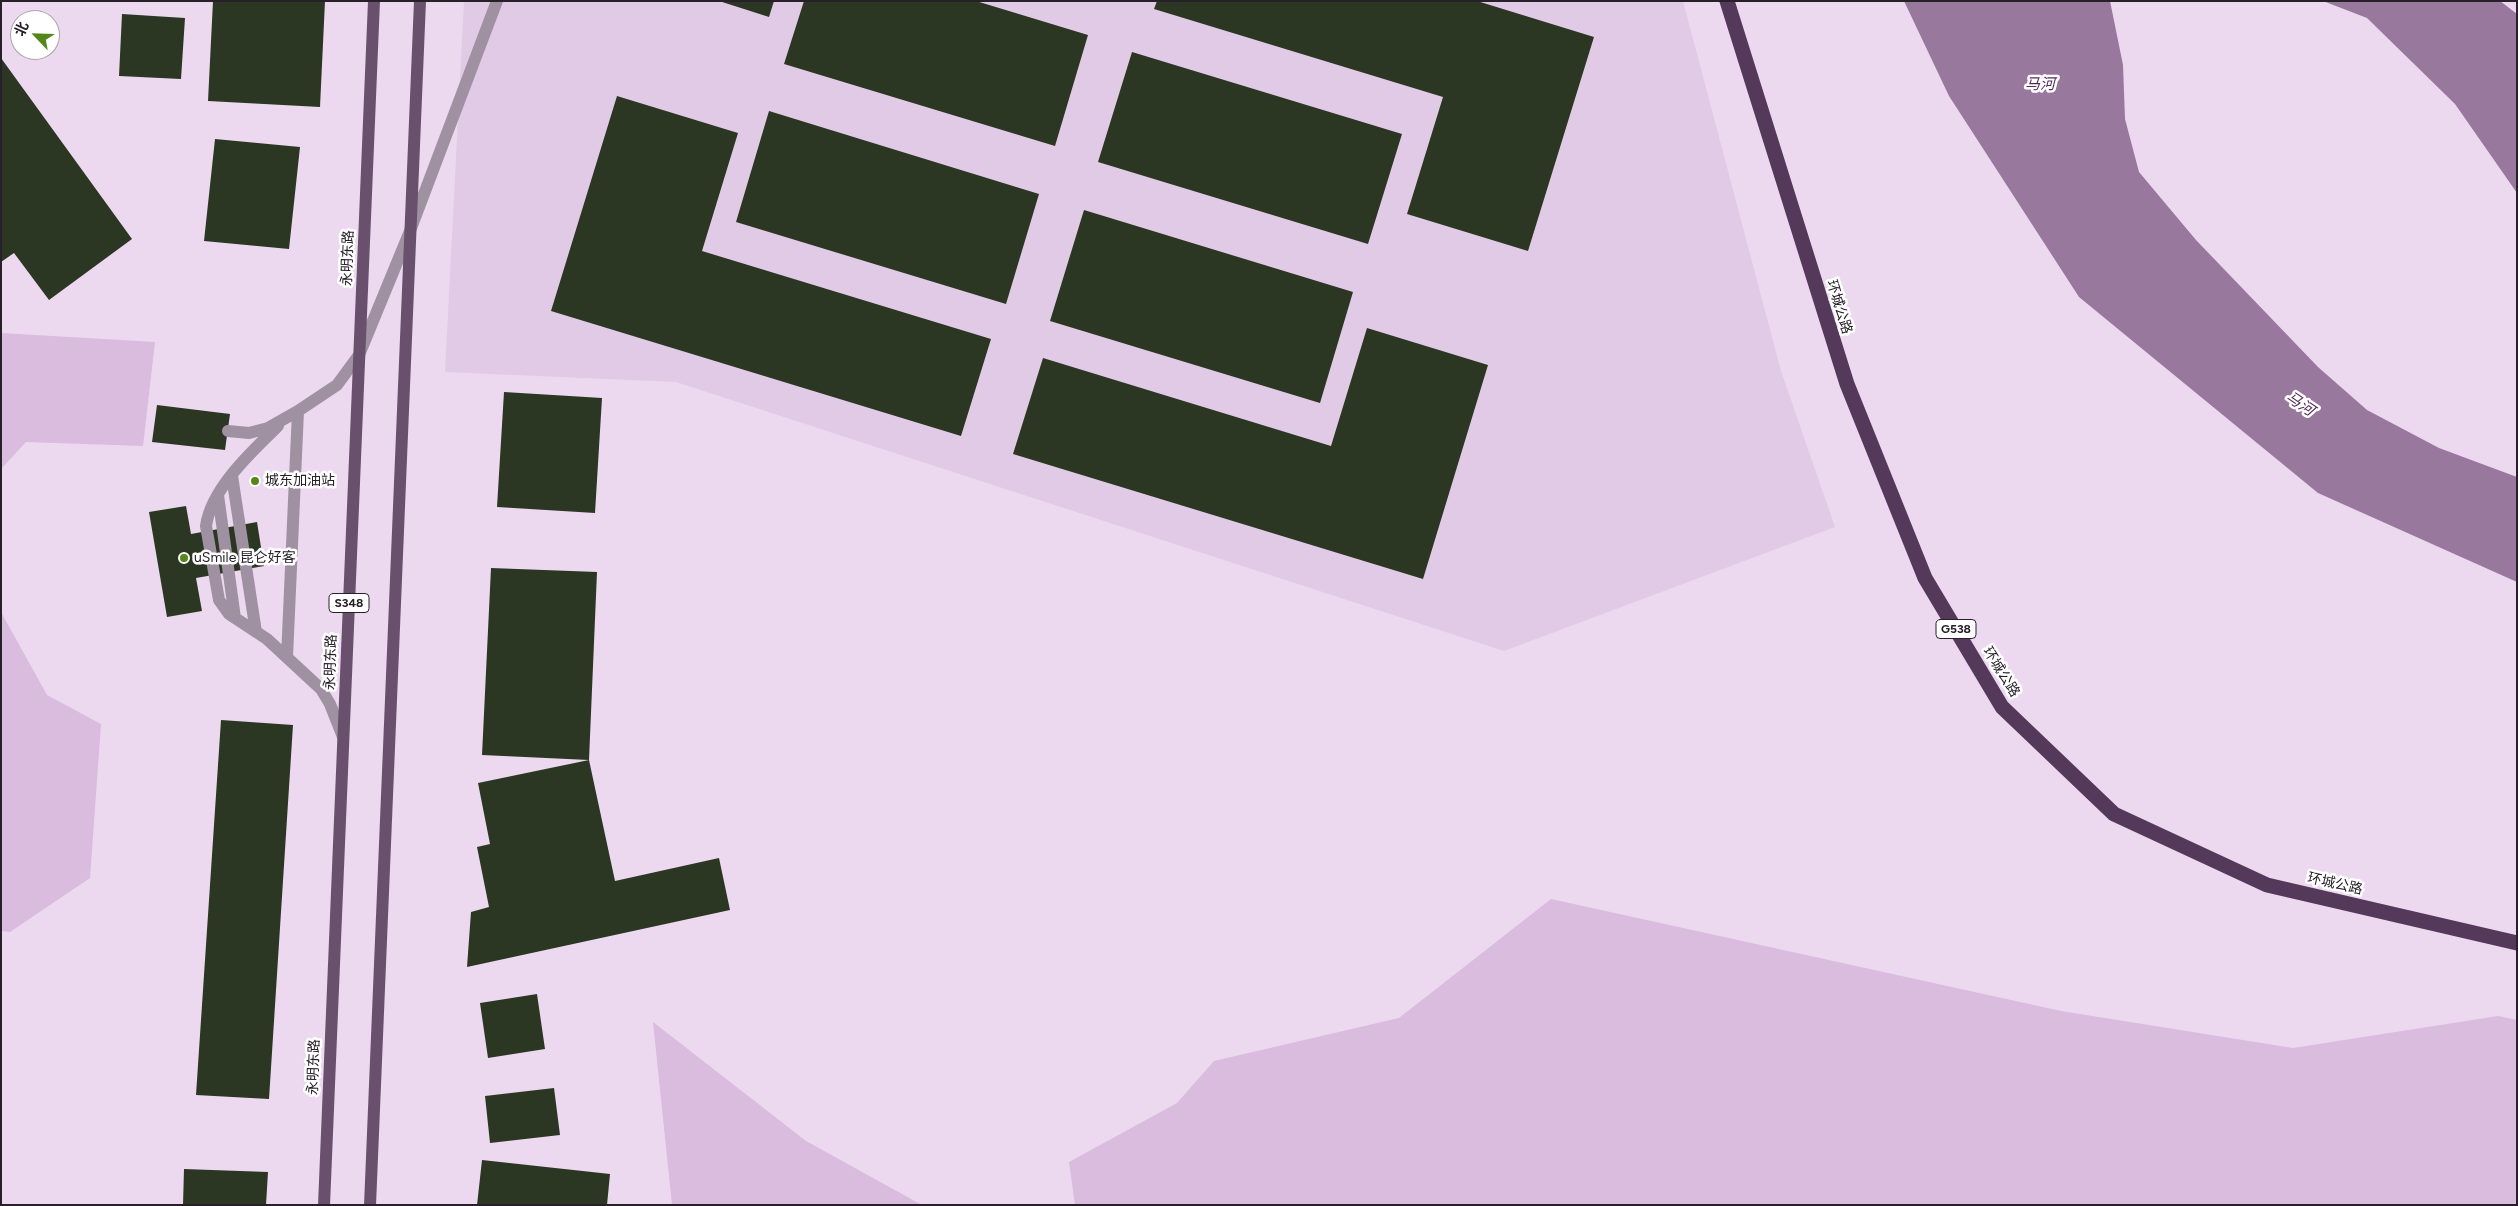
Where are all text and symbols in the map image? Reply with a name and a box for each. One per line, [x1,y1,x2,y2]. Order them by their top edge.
north arrow [10,10,60,60]
text: 北 [11,19,32,39]
water label: 马河 [2025,76,2055,94]
street label: 永明东路 [339,230,357,286]
street label: 环城公路 [1823,278,1855,336]
water label: 马河 [2283,388,2317,420]
place label: 城东加油站 [265,473,335,489]
marker: 城东加油站 [249,475,261,487]
place label: uSmile 昆仑好客 [194,550,296,566]
marker: uSmile 昆仑好客 [178,552,190,564]
road number: S348 [329,594,369,612]
road number: G538 [1936,620,1976,638]
street label: 永明东路 [322,634,340,690]
street label: 环城公路 [1979,644,2023,700]
street label: 环城公路 [2306,870,2364,898]
street label: 永明东路 [305,1039,323,1095]

